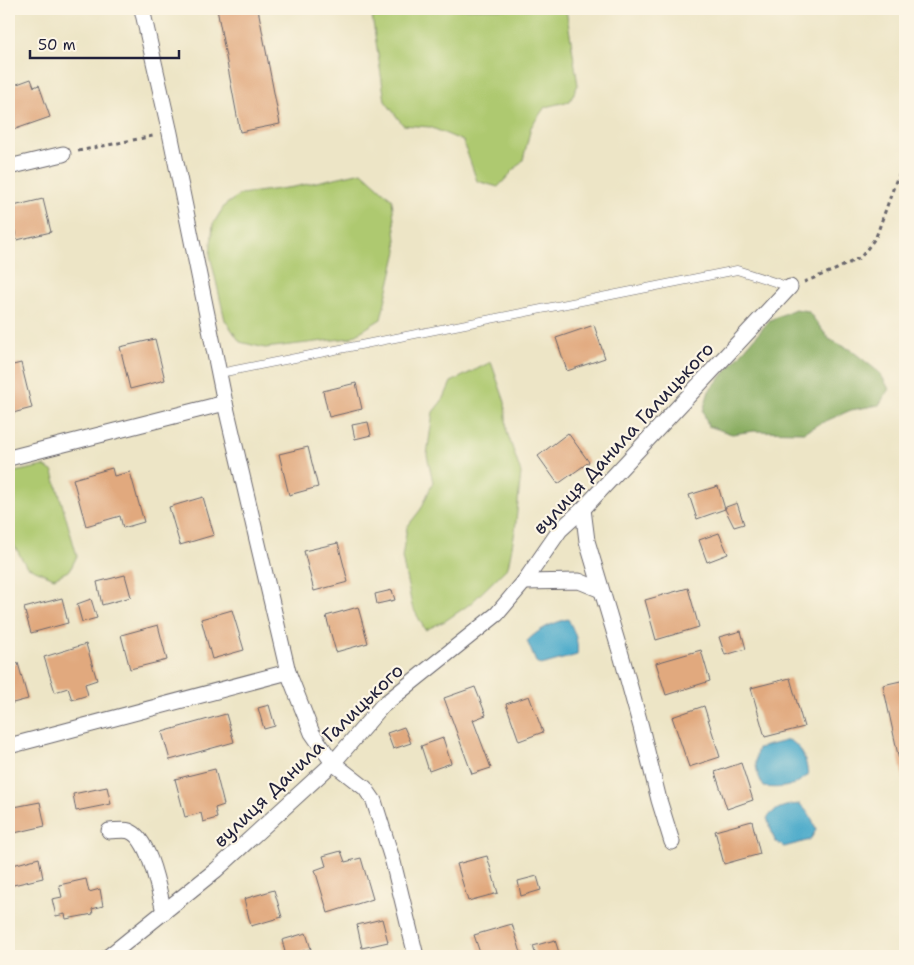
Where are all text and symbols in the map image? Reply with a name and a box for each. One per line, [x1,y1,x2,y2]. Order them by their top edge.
scale bar [30,28,179,60]
text: 50 m [38,35,76,55]
street label: вулиця Данила Галицького [527,337,719,540]
street label: вулиця Данила Галицького [208,658,409,853]

